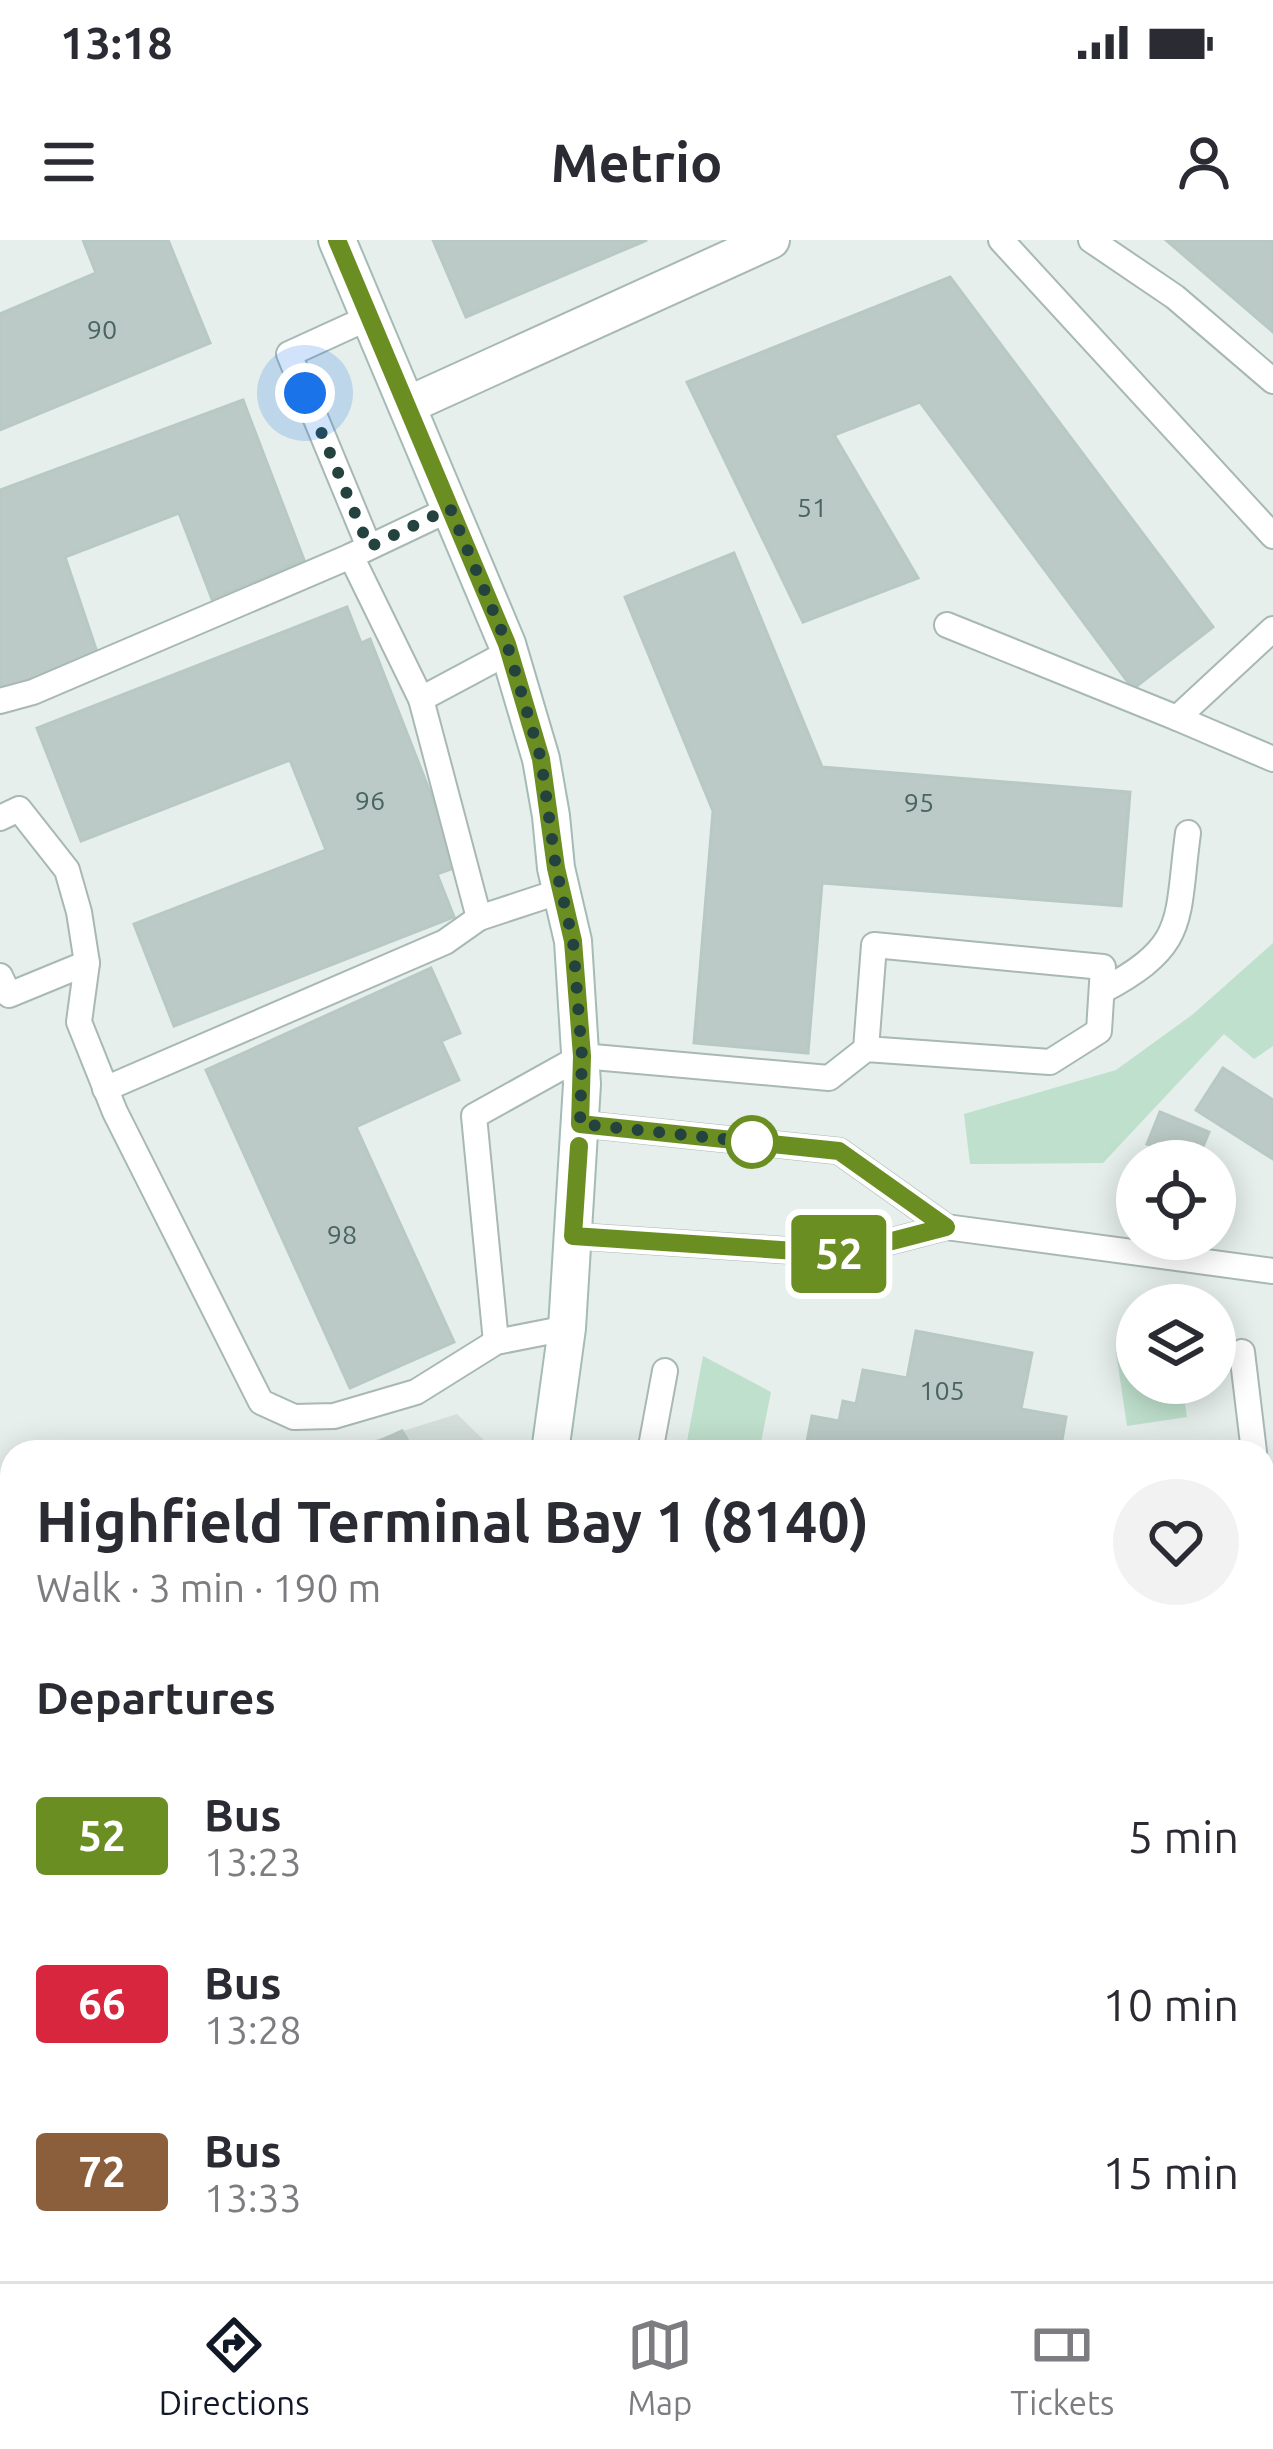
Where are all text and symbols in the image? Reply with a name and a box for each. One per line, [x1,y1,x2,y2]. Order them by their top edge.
text: 13:18 [60,17,173,68]
icon: menu [36,129,102,195]
icon: person [1171,129,1237,195]
text: Metrio [550,132,723,192]
house number: 90 [87,314,117,344]
your location [275,363,335,423]
house number: 51 [797,492,827,522]
house number: 96 [355,785,385,815]
house number: 95 [904,787,934,817]
unlabelled marker [727,1117,777,1167]
map controls [1116,1140,1236,1404]
button: locate [1116,1140,1236,1260]
line badge: 52 [785,1215,893,1293]
house number: 98 [327,1219,357,1249]
text: 52 [815,1230,863,1277]
button: layers [1116,1284,1236,1404]
house number: 105 [919,1375,965,1405]
button: heart [1113,1479,1239,1605]
text: Highfield Terminal Bay 1 (8140) [36,1489,869,1553]
text: Walk · 3 min · 190 m [36,1566,381,1609]
text: Departures [36,1672,276,1723]
text: Bus [204,1789,281,1840]
text: 5 min [1128,1811,1239,1862]
text: 52 [78,1812,126,1859]
text: 13:23 [204,1840,302,1883]
text: Bus [204,1957,281,2008]
text: 10 min [1102,1979,1239,2030]
text: 66 [78,1980,126,2027]
text: 13:28 [204,2008,302,2051]
text: Bus [204,2125,281,2176]
text: 15 min [1102,2147,1239,2198]
text: 72 [78,2148,126,2195]
text: 13:33 [204,2176,302,2219]
tab: Directions [159,2312,310,2421]
tab: Map [627,2312,693,2421]
tab: Tickets [1010,2312,1114,2421]

